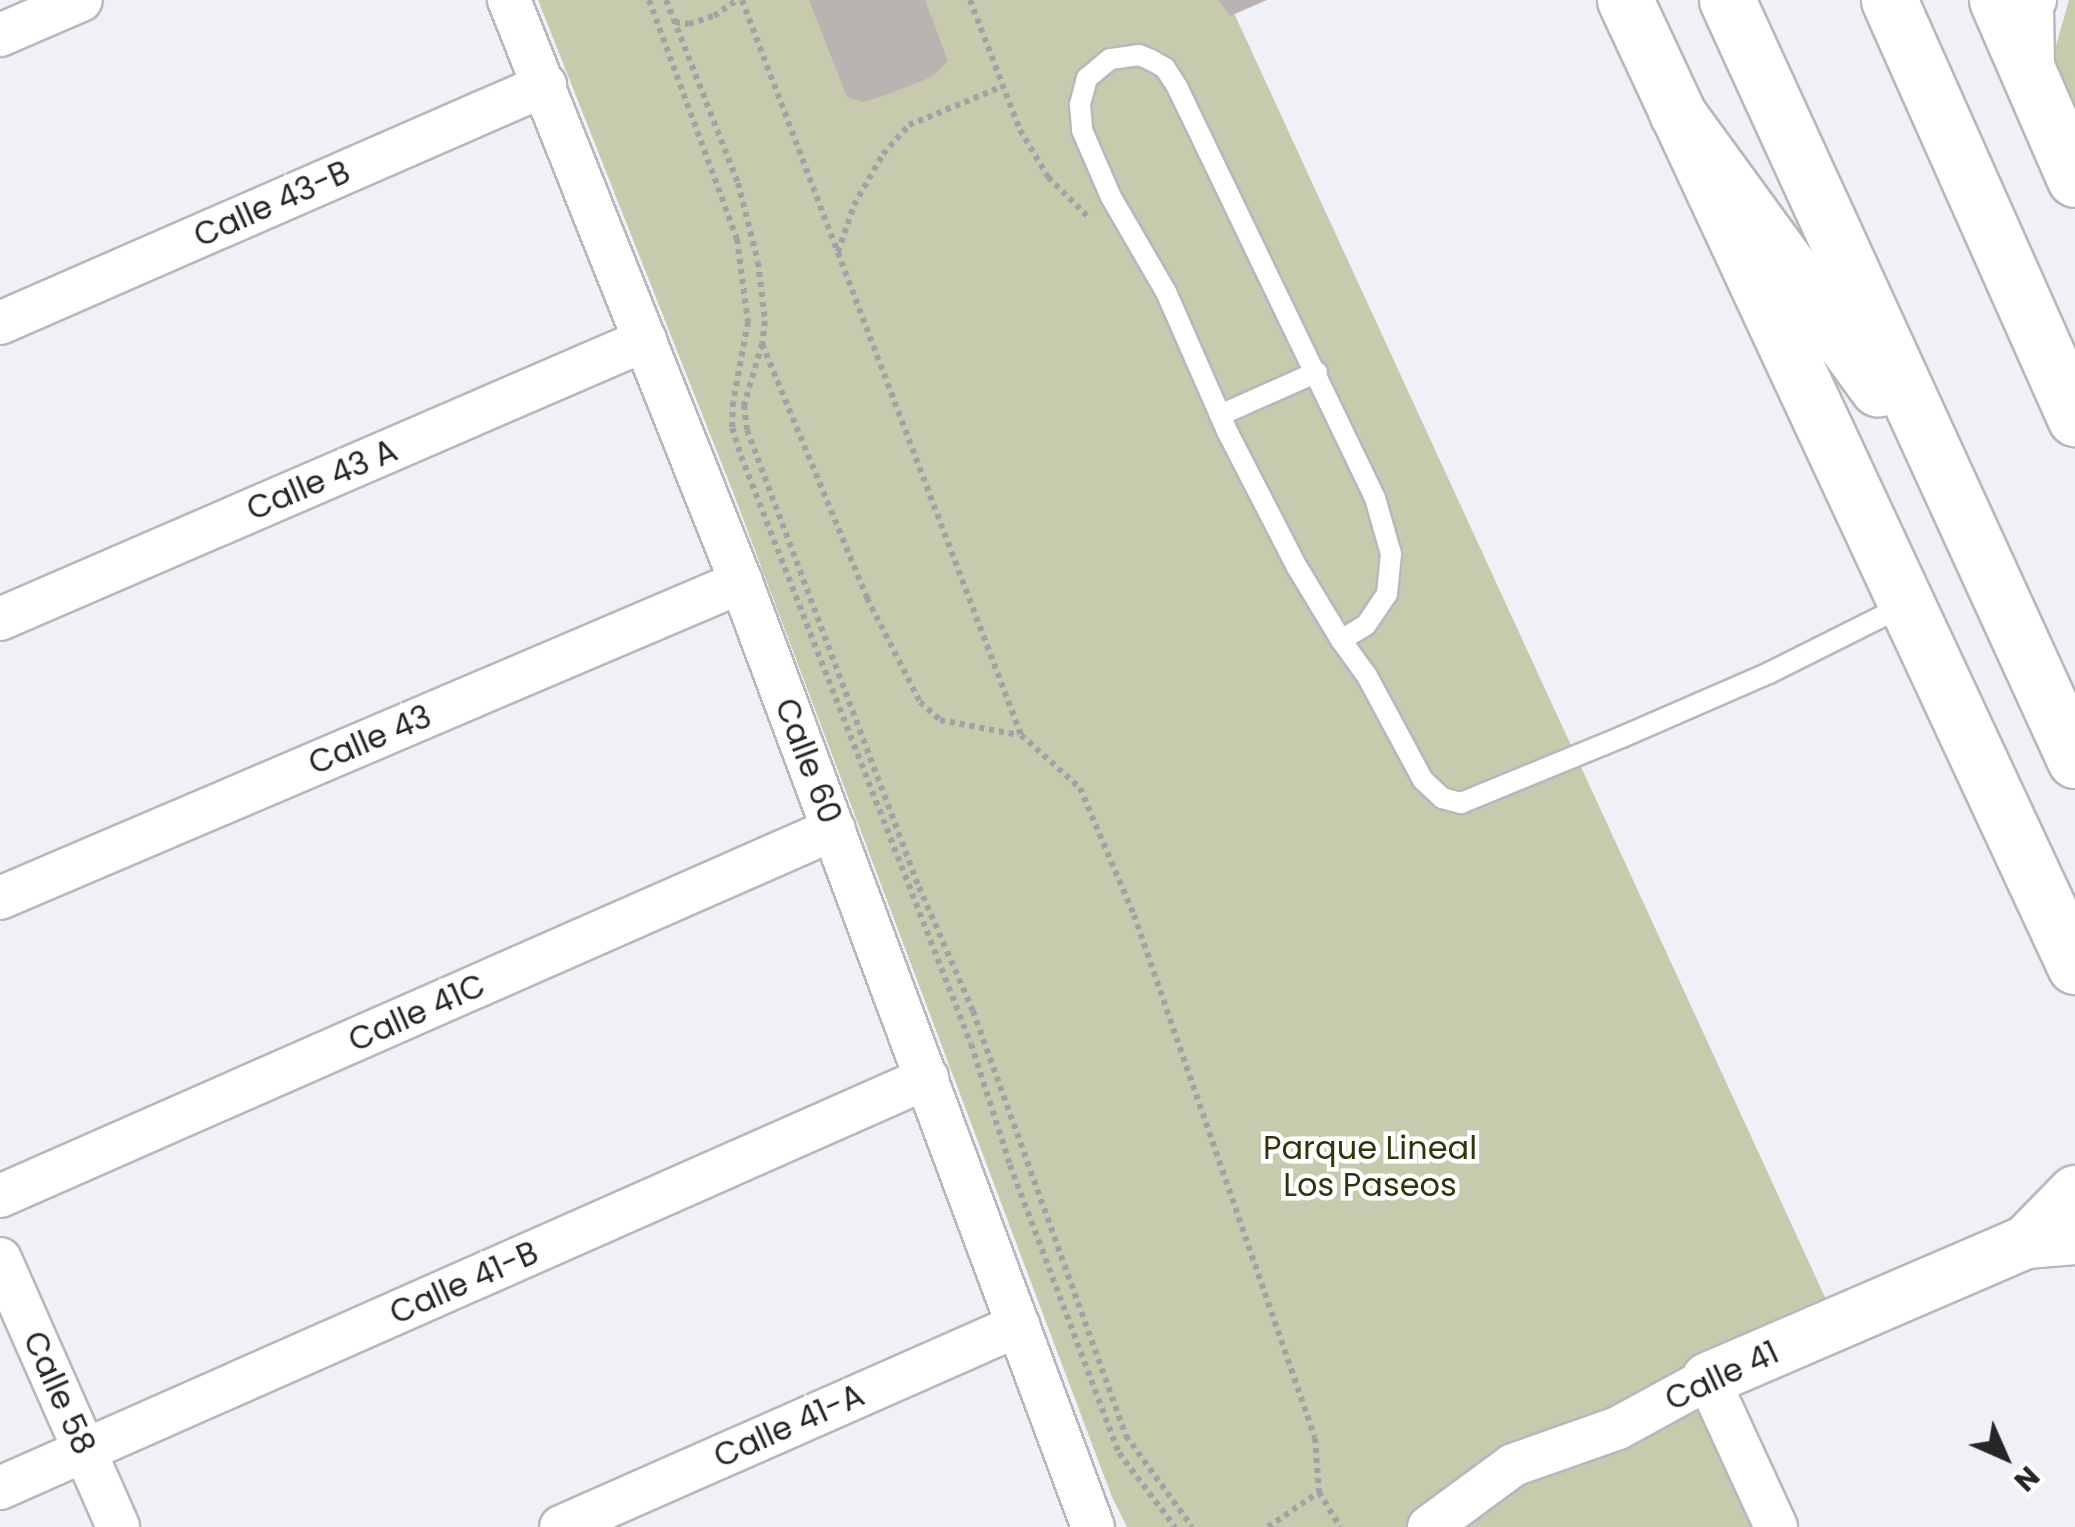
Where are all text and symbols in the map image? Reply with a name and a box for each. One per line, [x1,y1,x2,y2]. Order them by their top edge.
street label: Calle 43-B [188,153,356,255]
street label: Calle 43 A [241,431,403,529]
street label: Calle 60 [767,693,849,829]
street label: Calle 43 [303,697,437,783]
street label: Calle 41C [343,966,491,1060]
park label: Parque Lineal Los Paseos [1263,1130,1477,1205]
street label: Calle 41-B [384,1233,544,1333]
street label: Calle 58 [15,1325,103,1461]
street label: Calle 41 [1659,1333,1785,1419]
street label: Calle 41-A [708,1376,870,1476]
north arrow [1955,1407,2055,1507]
text: N [2005,1457,2048,1500]

